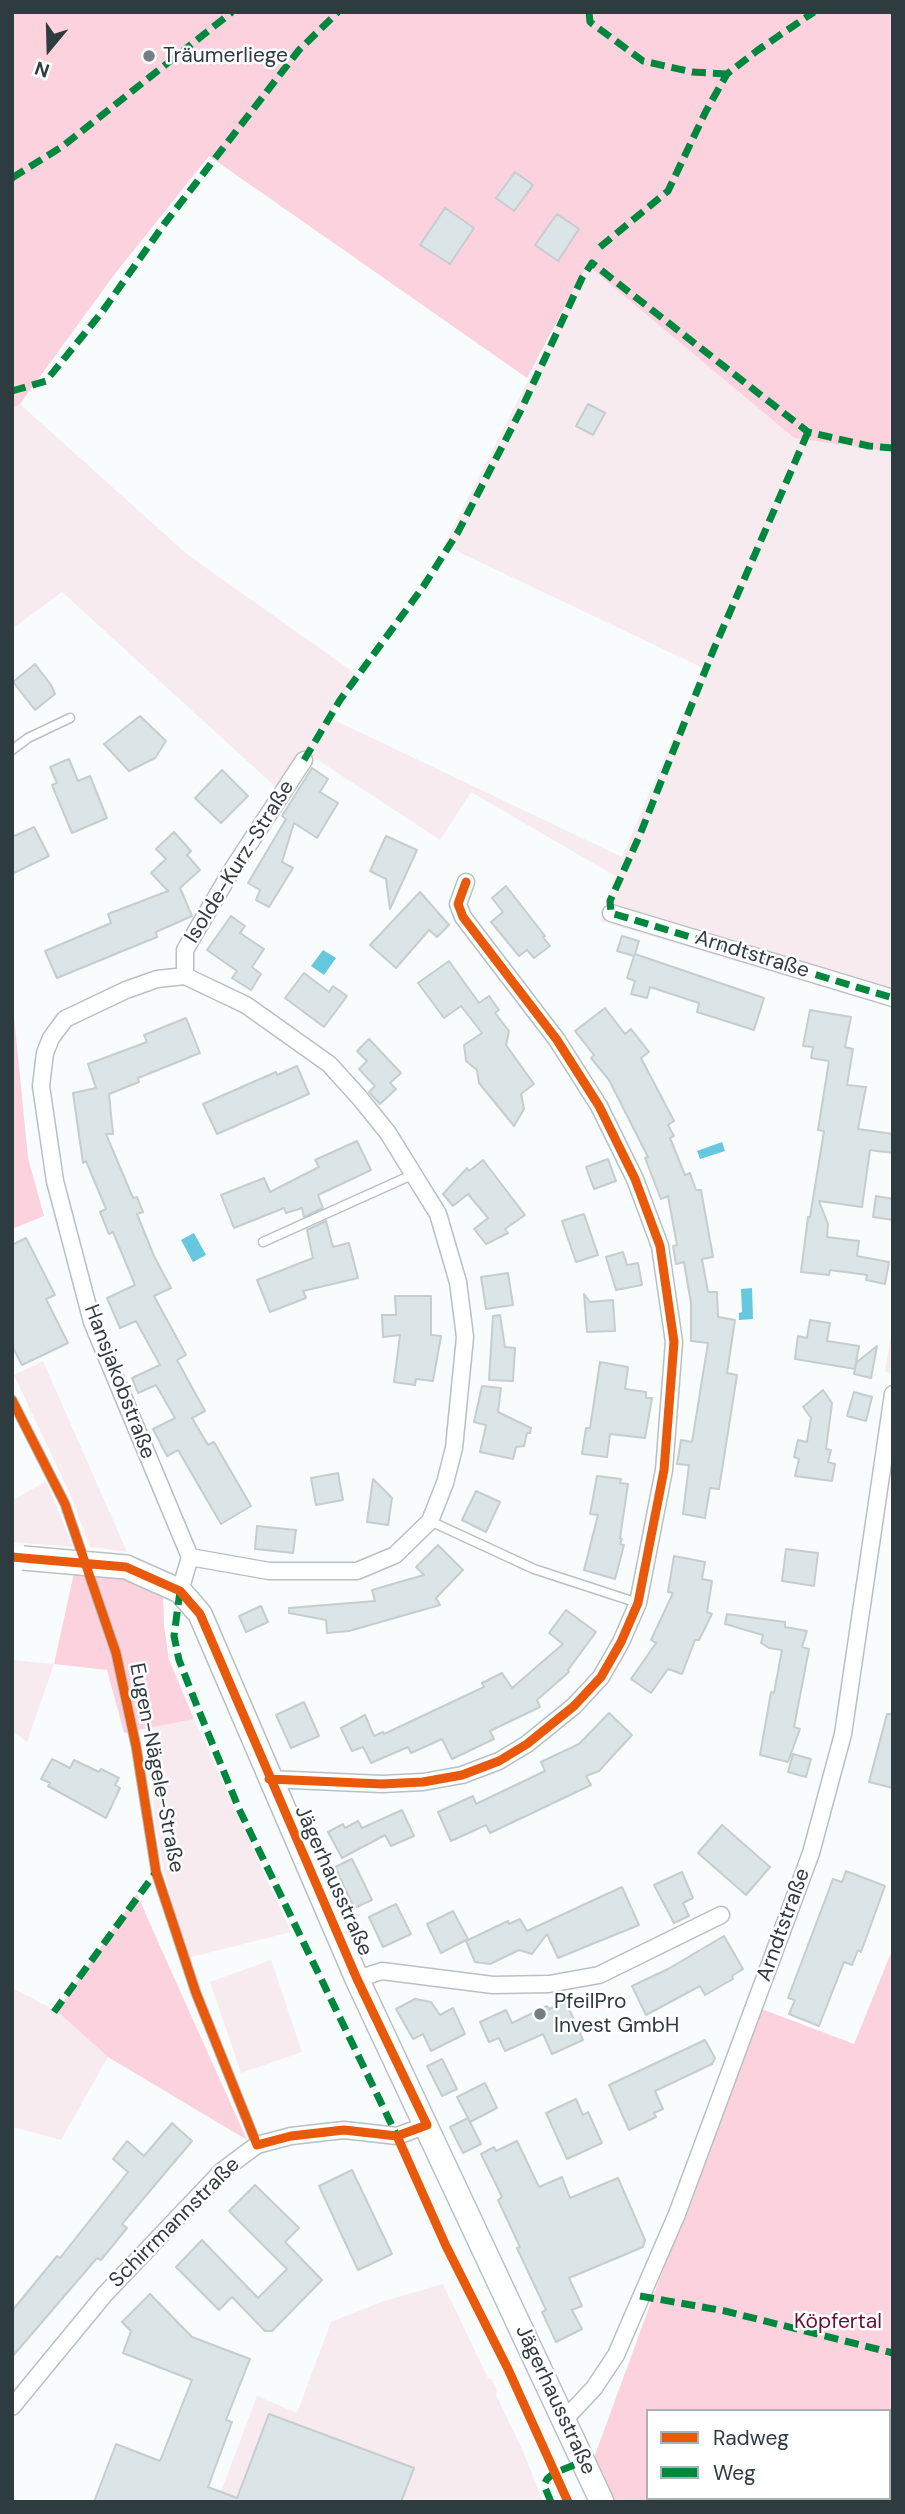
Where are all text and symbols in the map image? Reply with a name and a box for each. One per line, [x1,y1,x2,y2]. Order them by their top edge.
north arrow [14,14,84,84]
place label: Träumerliege [163,43,288,69]
marker: Träumerliege [141,48,157,64]
text: N [31,55,53,83]
street label: Isolde-Kurz-Straße [180,776,300,948]
street label: Arndtstraße [692,926,812,984]
street label: Hansjakobstraße [78,1301,160,1463]
street label: Eugen-Nägele-Straße [123,1661,189,1875]
street label: Jägerhausstraße [289,1802,377,1960]
street label: Arndtstraße [752,1865,816,1985]
place label: PfeilPro Invest GmbH [554,1989,679,2039]
marker: PfeilPro Invest GmbH [532,2006,548,2022]
street label: Schirrmannstraße [105,2153,245,2293]
park label: Köpfertal [794,2309,882,2335]
street label: Jägerhausstraße [509,2321,601,2479]
legend [646,2409,891,2500]
text: Radweg [713,2424,789,2452]
text: Weg [713,2459,756,2487]

